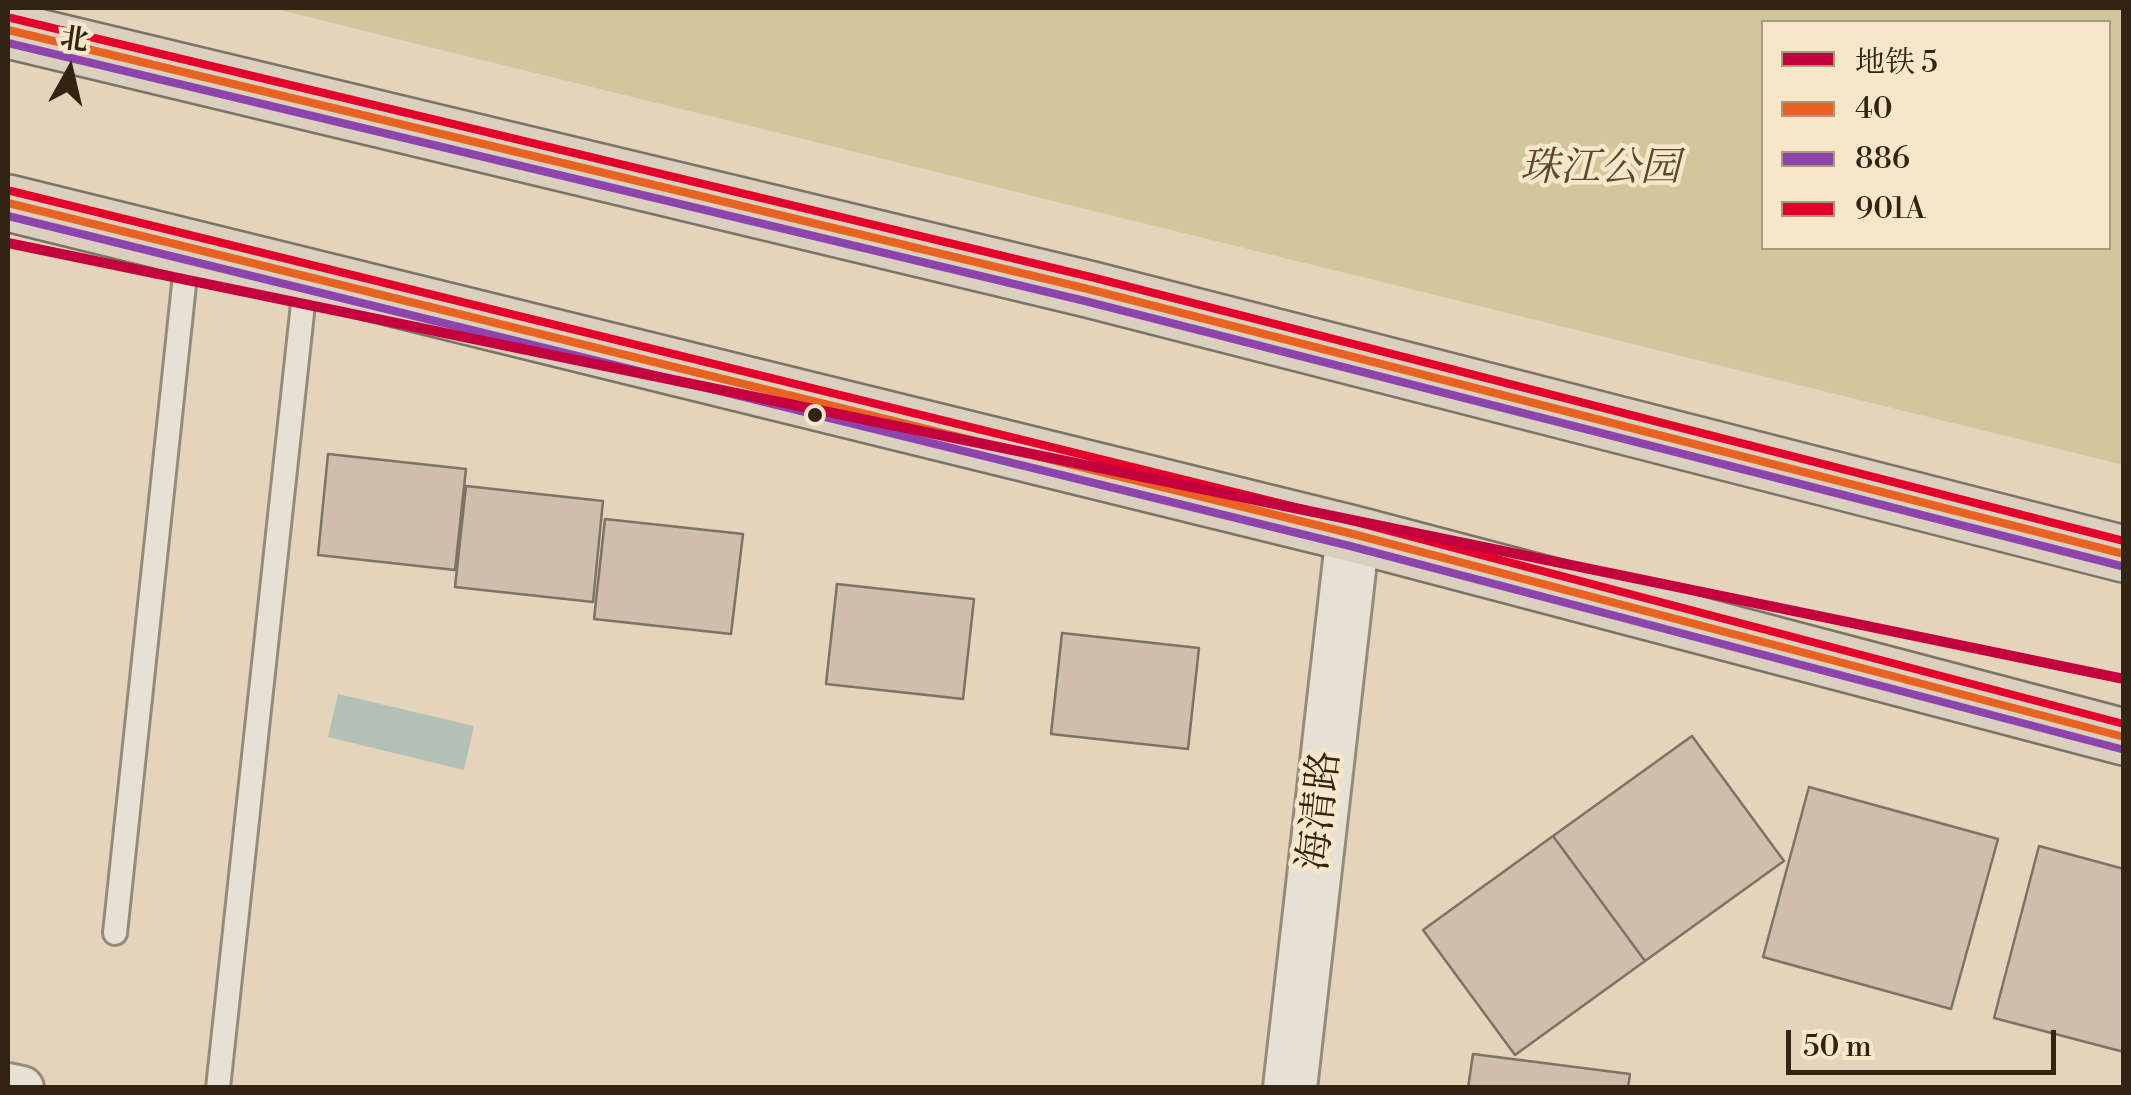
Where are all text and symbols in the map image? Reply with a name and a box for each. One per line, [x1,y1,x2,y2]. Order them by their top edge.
north arrow [20,20,120,120]
legend [1761,20,2111,250]
text: 北 [58,21,91,59]
text: 地铁 5 [1855,44,1938,82]
text: 40 [1855,90,1893,128]
text: 886 [1855,140,1910,178]
park label: 珠江公园 [1520,146,1680,194]
text: 901A [1855,190,1926,228]
unlabelled marker [805,405,825,425]
street label: 海清路 [1292,749,1352,873]
scale bar [1791,1010,2061,1072]
text: 50 m [1803,1028,1872,1066]

